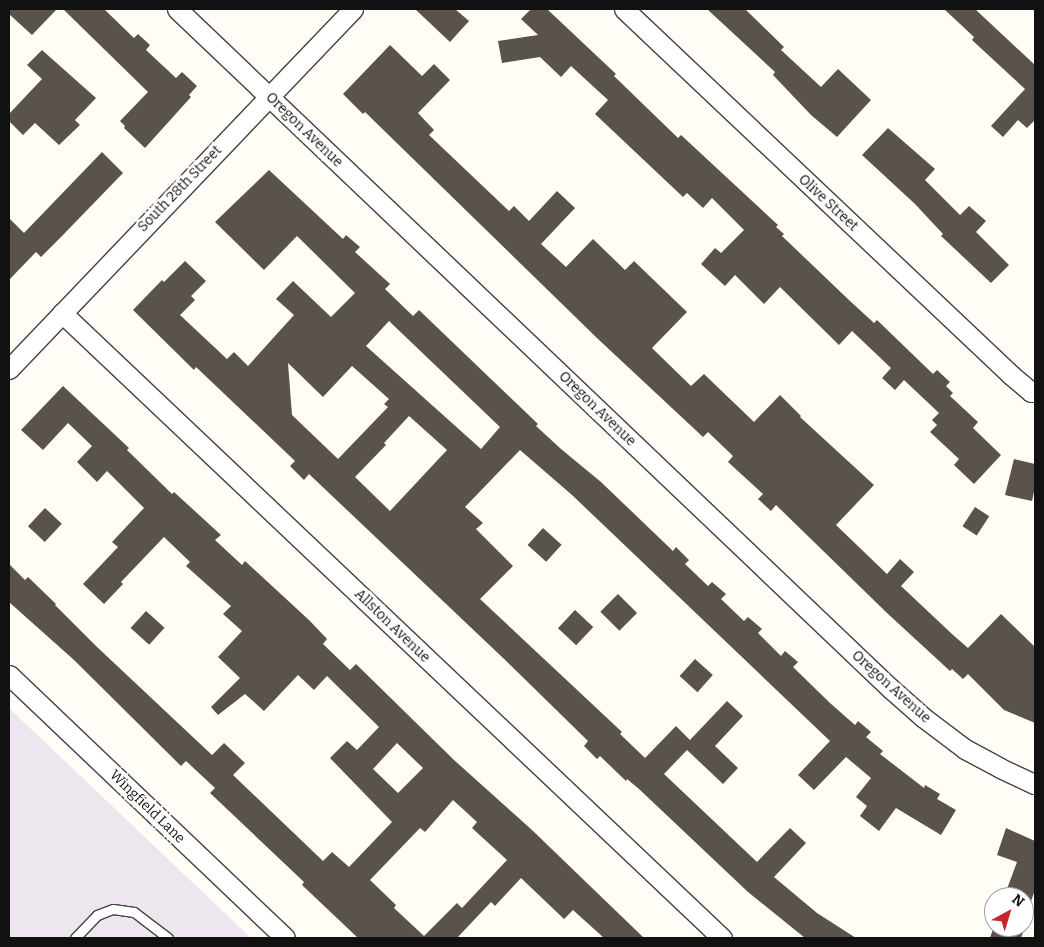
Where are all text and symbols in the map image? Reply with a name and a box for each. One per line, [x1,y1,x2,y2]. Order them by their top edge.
street label: Oregon Avenue [262,89,346,171]
street label: South 28th Street [135,142,225,236]
street label: Olive Street [795,171,861,235]
street label: Oregon Avenue [555,368,639,450]
street label: Allston Avenue [351,586,433,666]
street label: Oregon Avenue [848,647,934,727]
street label: Wingfield Lane [106,767,188,847]
north arrow [984,887,1034,937]
text: N [1009,891,1028,911]

